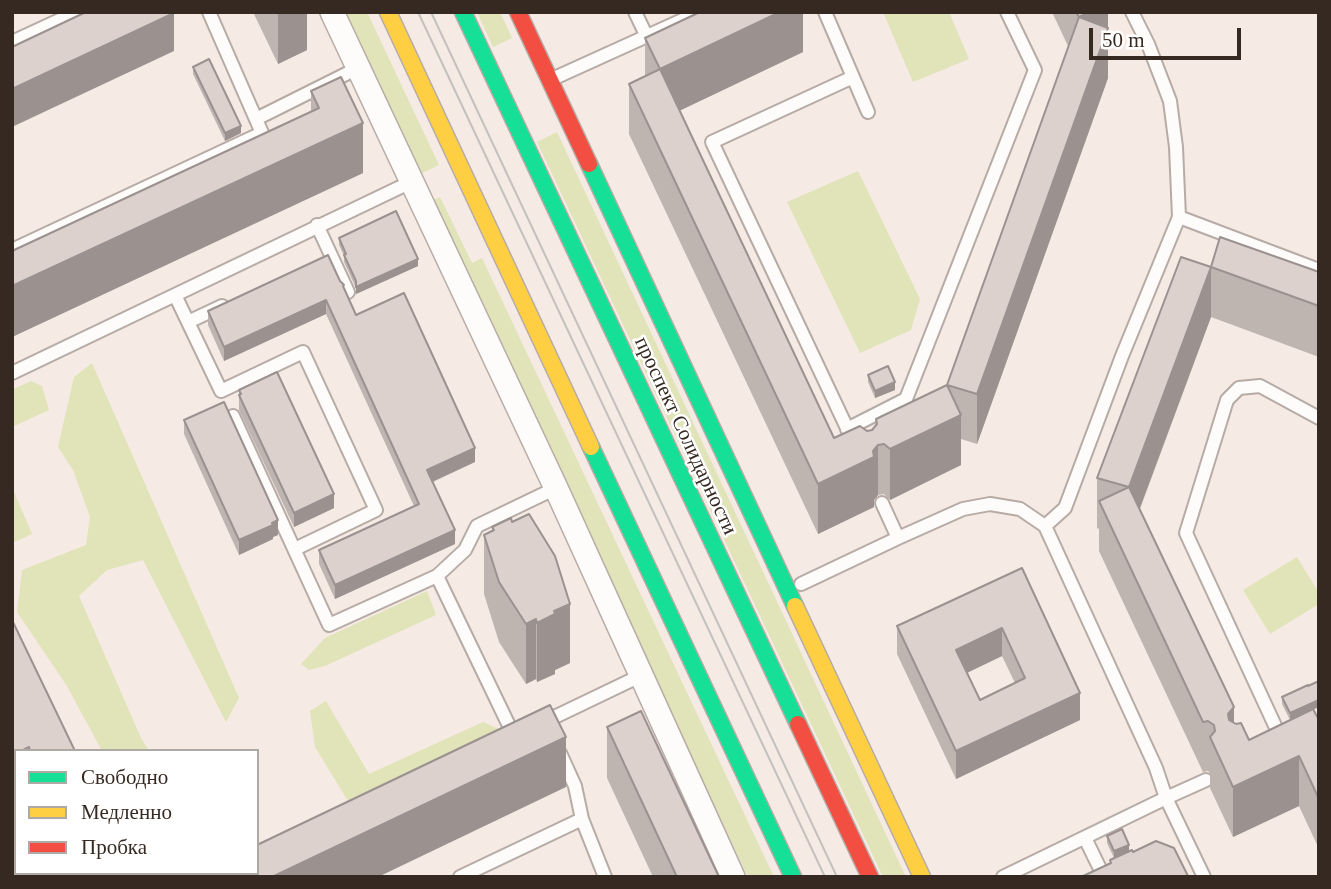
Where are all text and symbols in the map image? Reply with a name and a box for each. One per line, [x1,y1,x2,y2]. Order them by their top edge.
scale bar [1093,14,1245,58]
text: 50 m [1102,28,1145,52]
street label: проспект Солидарности [628,333,742,539]
legend [14,749,259,875]
text: Свободно [81,765,168,789]
text: Медленно [81,800,172,824]
text: Пробка [81,835,147,859]

